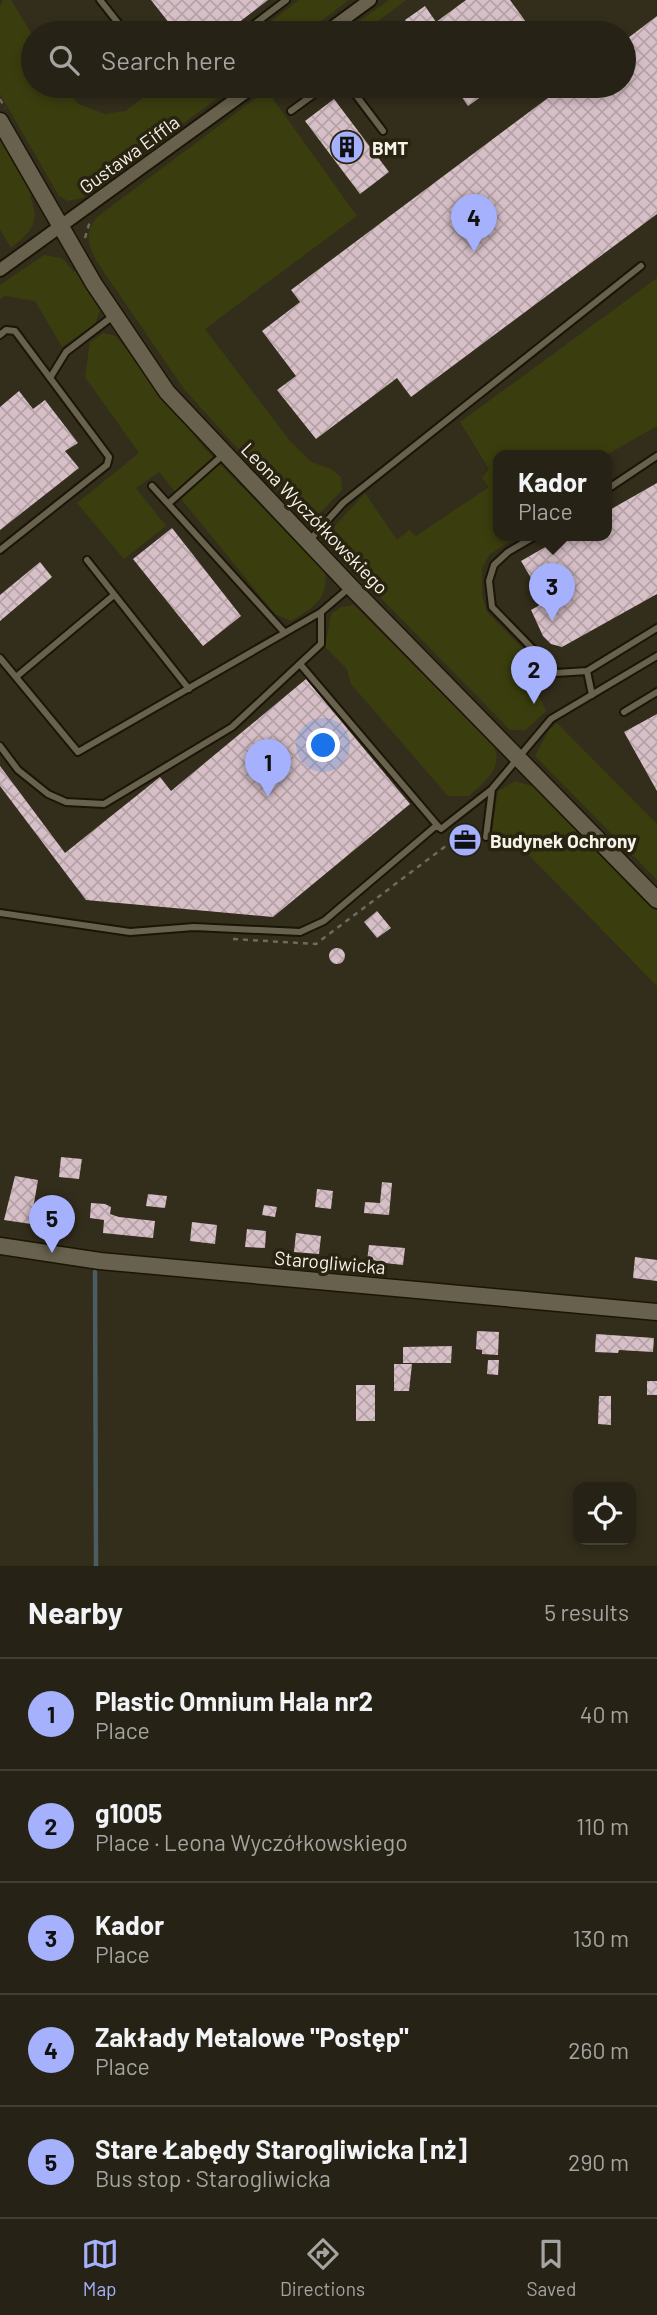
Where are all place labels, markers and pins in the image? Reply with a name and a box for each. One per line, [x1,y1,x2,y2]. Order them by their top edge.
building icon: BMT [328,128,366,166]
place label: BMT [372,136,408,159]
pin: 4 [451,194,497,252]
pin: 3 [529,563,575,621]
pin: 2 [511,646,557,704]
pin: 1 [245,739,291,797]
office icon: Budynek Ochrony [446,821,484,859]
place label: Budynek Ochrony [490,829,637,852]
pin: 5 [29,1195,75,1253]

